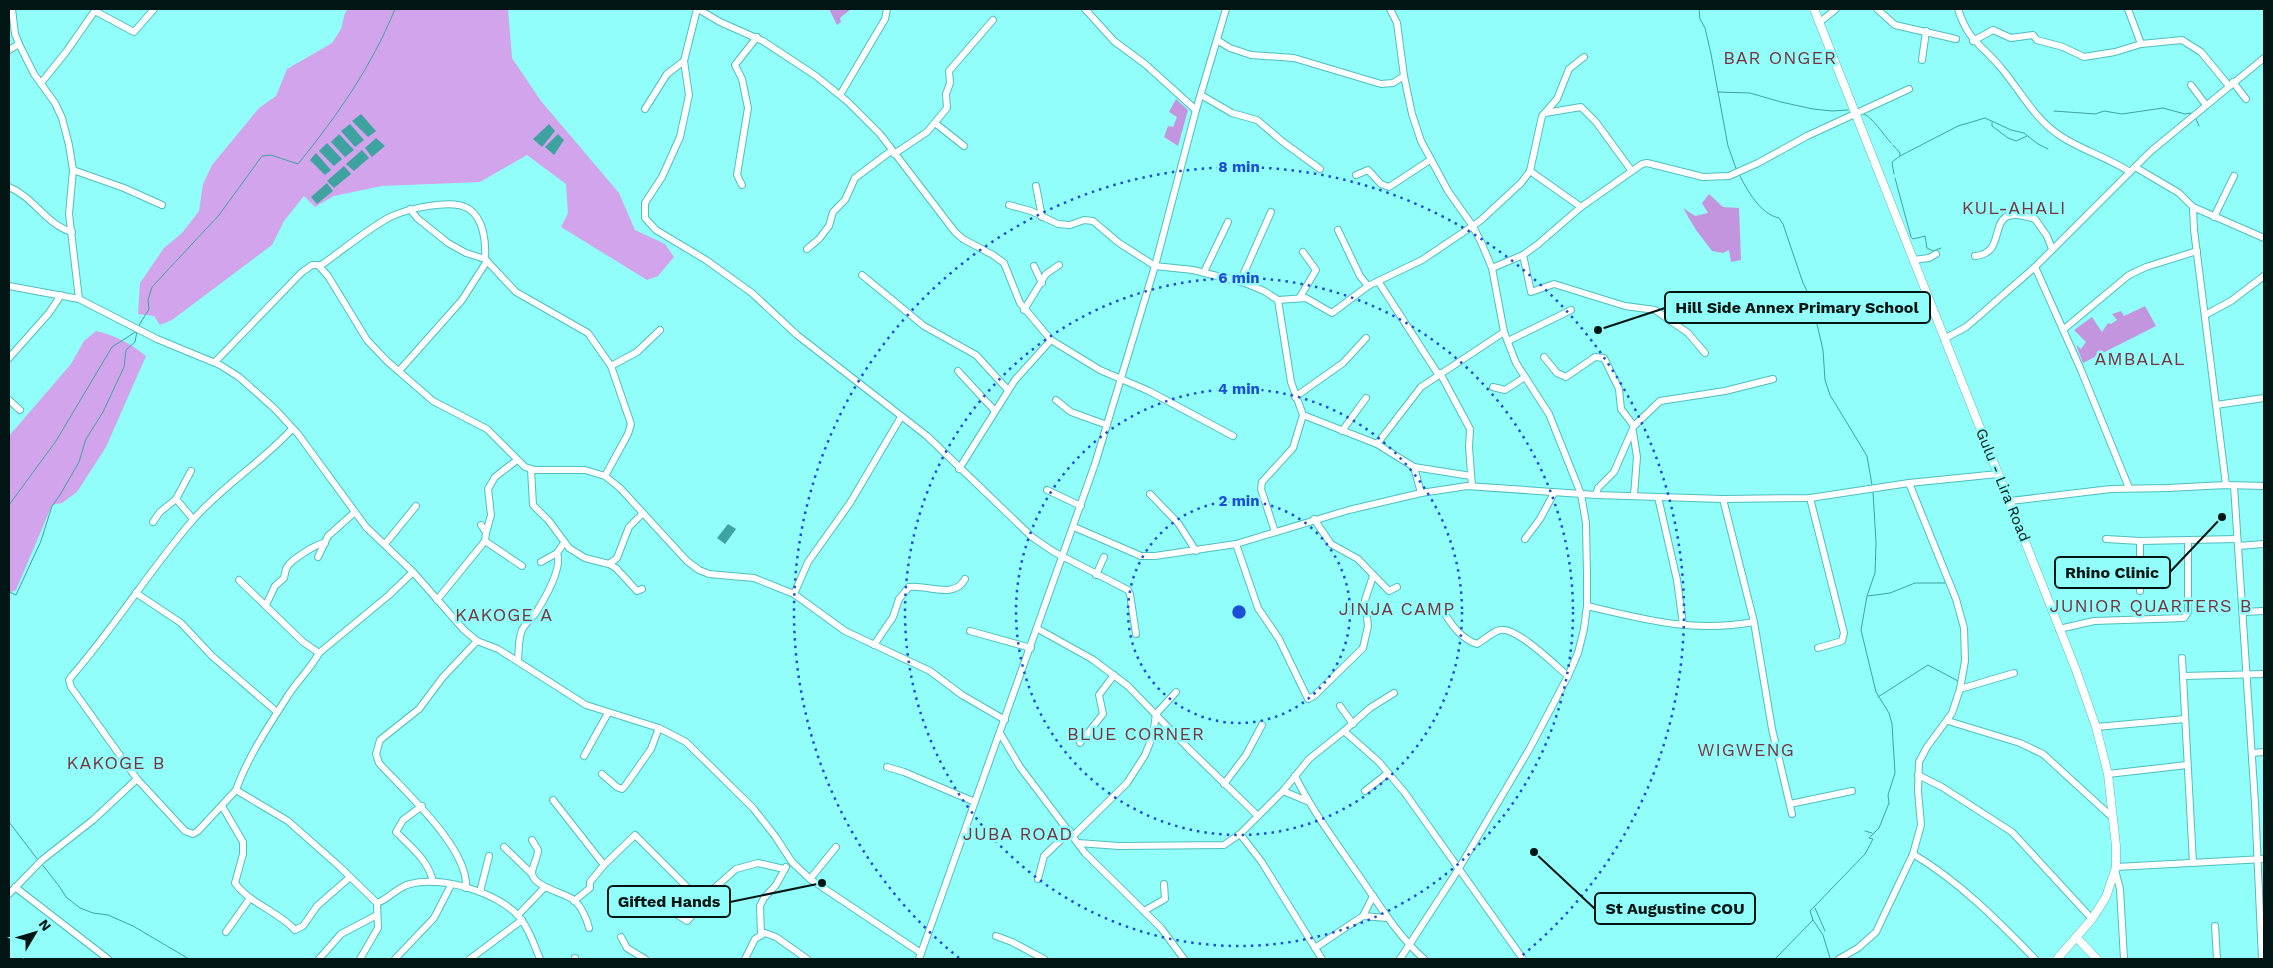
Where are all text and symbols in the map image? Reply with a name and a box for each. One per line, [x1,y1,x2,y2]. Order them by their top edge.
district label: BAR ONGER [1723,47,1837,68]
text: 8 min [1218,158,1260,176]
district label: KUL-AHALI [1962,197,2066,218]
text: 6 min [1218,269,1260,287]
callout: Hill Side Annex Primary School [1665,292,1930,323]
text: Hill Side Annex Primary School [1675,298,1919,317]
district label: AMBALAL [2094,348,2186,369]
text: 4 min [1218,380,1260,398]
street label: Gulu - Lira Road [1972,426,2034,544]
text: 2 min [1218,492,1260,510]
callout: Rhino Clinic [2055,557,2170,588]
text: Rhino Clinic [2065,563,2159,582]
district label: JUNIOR QUARTERS B [2049,595,2253,616]
district label: JINJA CAMP [1339,598,1455,619]
centre of rings [1230,603,1248,621]
district label: KAKOGE A [455,604,553,625]
district label: BLUE CORNER [1067,723,1205,744]
district label: WIGWENG [1697,739,1795,760]
district label: KAKOGE B [67,752,165,773]
district label: JUBA ROAD [963,823,1073,844]
callout: Gifted Hands [608,886,730,917]
text: Gifted Hands [618,892,721,911]
callout: St Augustine COU [1595,893,1755,924]
text: St Augustine COU [1605,899,1745,918]
north arrow [10,908,60,958]
text: N [36,916,55,934]

